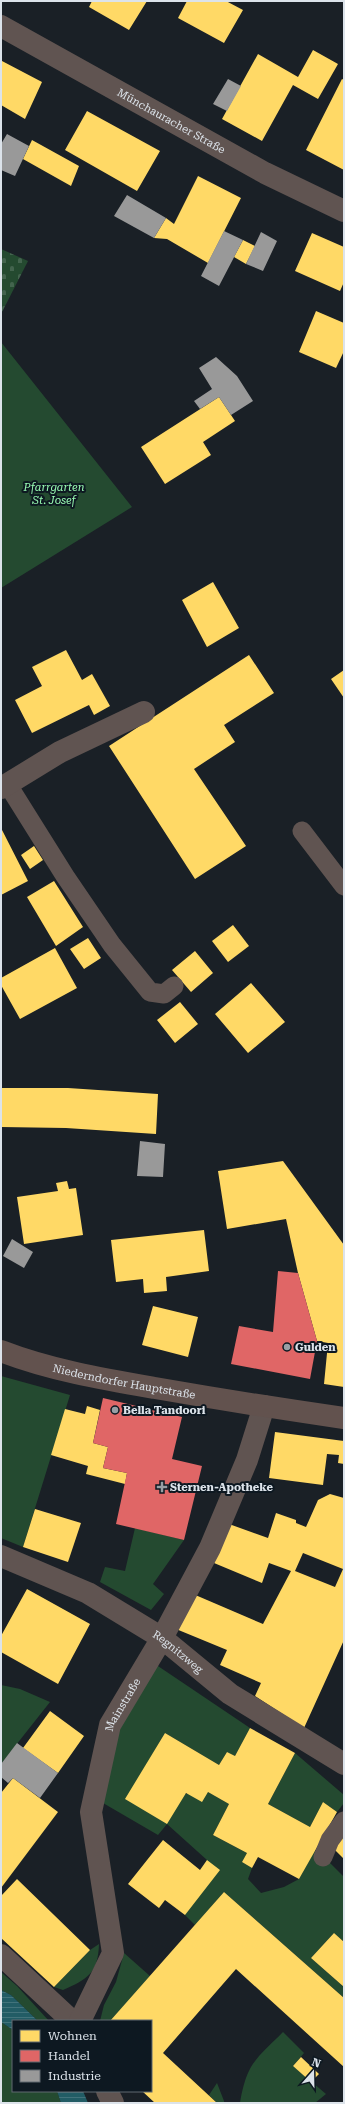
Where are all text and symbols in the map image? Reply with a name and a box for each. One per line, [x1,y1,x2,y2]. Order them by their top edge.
street label: Münchauracher Straße [115,86,227,157]
park label: Pfarrgarten St. Josef [23,481,85,507]
place label: Gulden [295,1341,336,1354]
marker: Gulden [282,1342,292,1352]
street label: Niederndorfer Hauptstraße [51,1362,196,1402]
place label: Bella Tandoori [123,1404,206,1417]
marker: Bella Tandoori [110,1405,120,1415]
place label: Sternen-Apotheke [170,1481,273,1494]
marker: Sternen-Apotheke [157,1482,167,1492]
street label: Regnitzweg [150,1628,206,1677]
street label: Mainstraße [103,1676,143,1733]
legend [12,2020,152,2092]
text: Wohnen [48,2029,97,2043]
text: Handel [48,2049,90,2063]
north arrow [293,2052,333,2092]
text: N [310,2056,323,2071]
text: Industrie [48,2069,101,2083]

